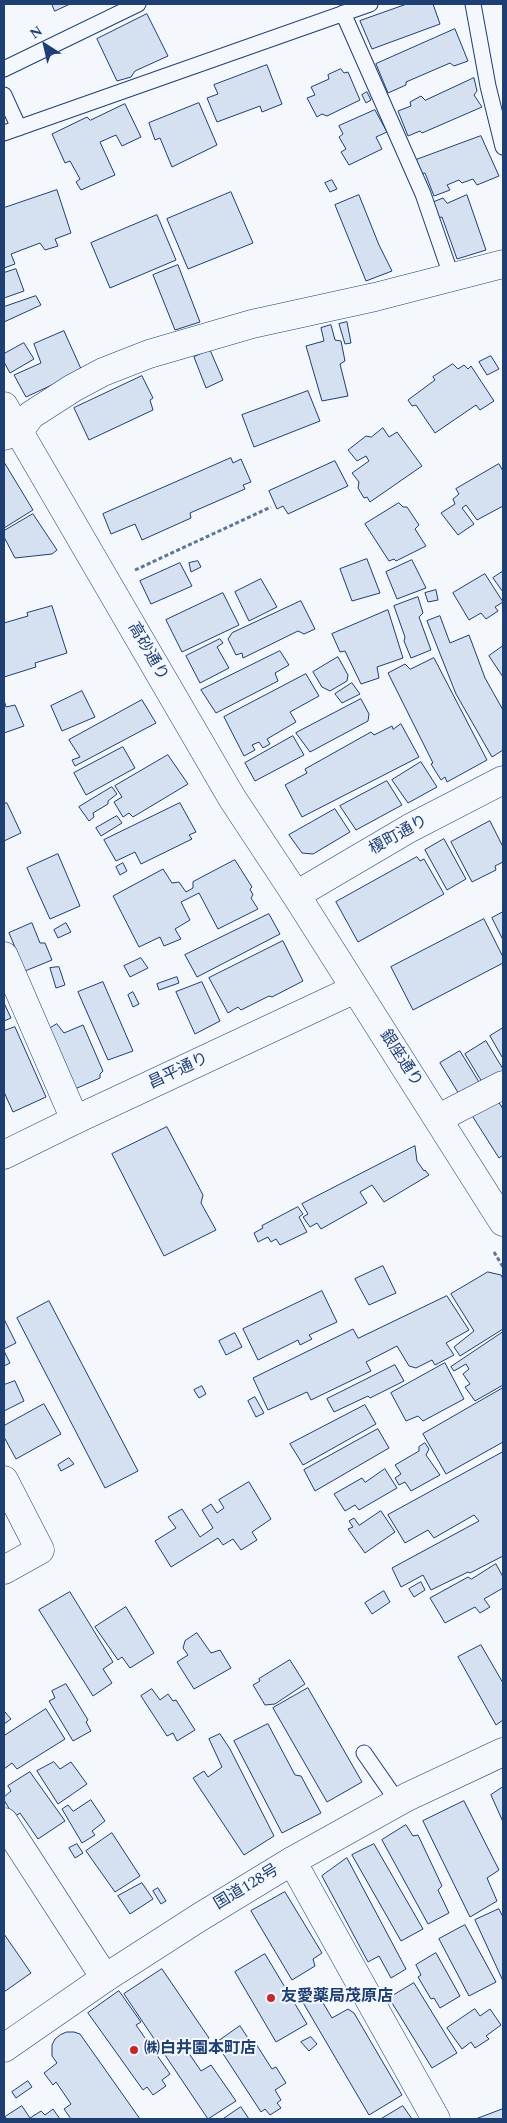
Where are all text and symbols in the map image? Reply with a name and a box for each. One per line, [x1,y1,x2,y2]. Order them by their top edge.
north arrow [20,20,70,70]
text: N [25,20,47,44]
street label: 高砂通り [123,619,171,685]
street label: 榎町通り [366,812,432,860]
street label: 銀座通り [375,1027,425,1091]
street label: 昌平通り [146,1050,212,1094]
street label: 国道128号 [211,1861,283,1915]
place label: 友愛薬局茂原店 [281,1988,393,2008]
marker: 友愛薬局茂原店 [265,1992,277,2004]
place label: ㈱白井園本町店 [144,2040,256,2060]
marker: ㈱白井園本町店 [128,2044,140,2056]

